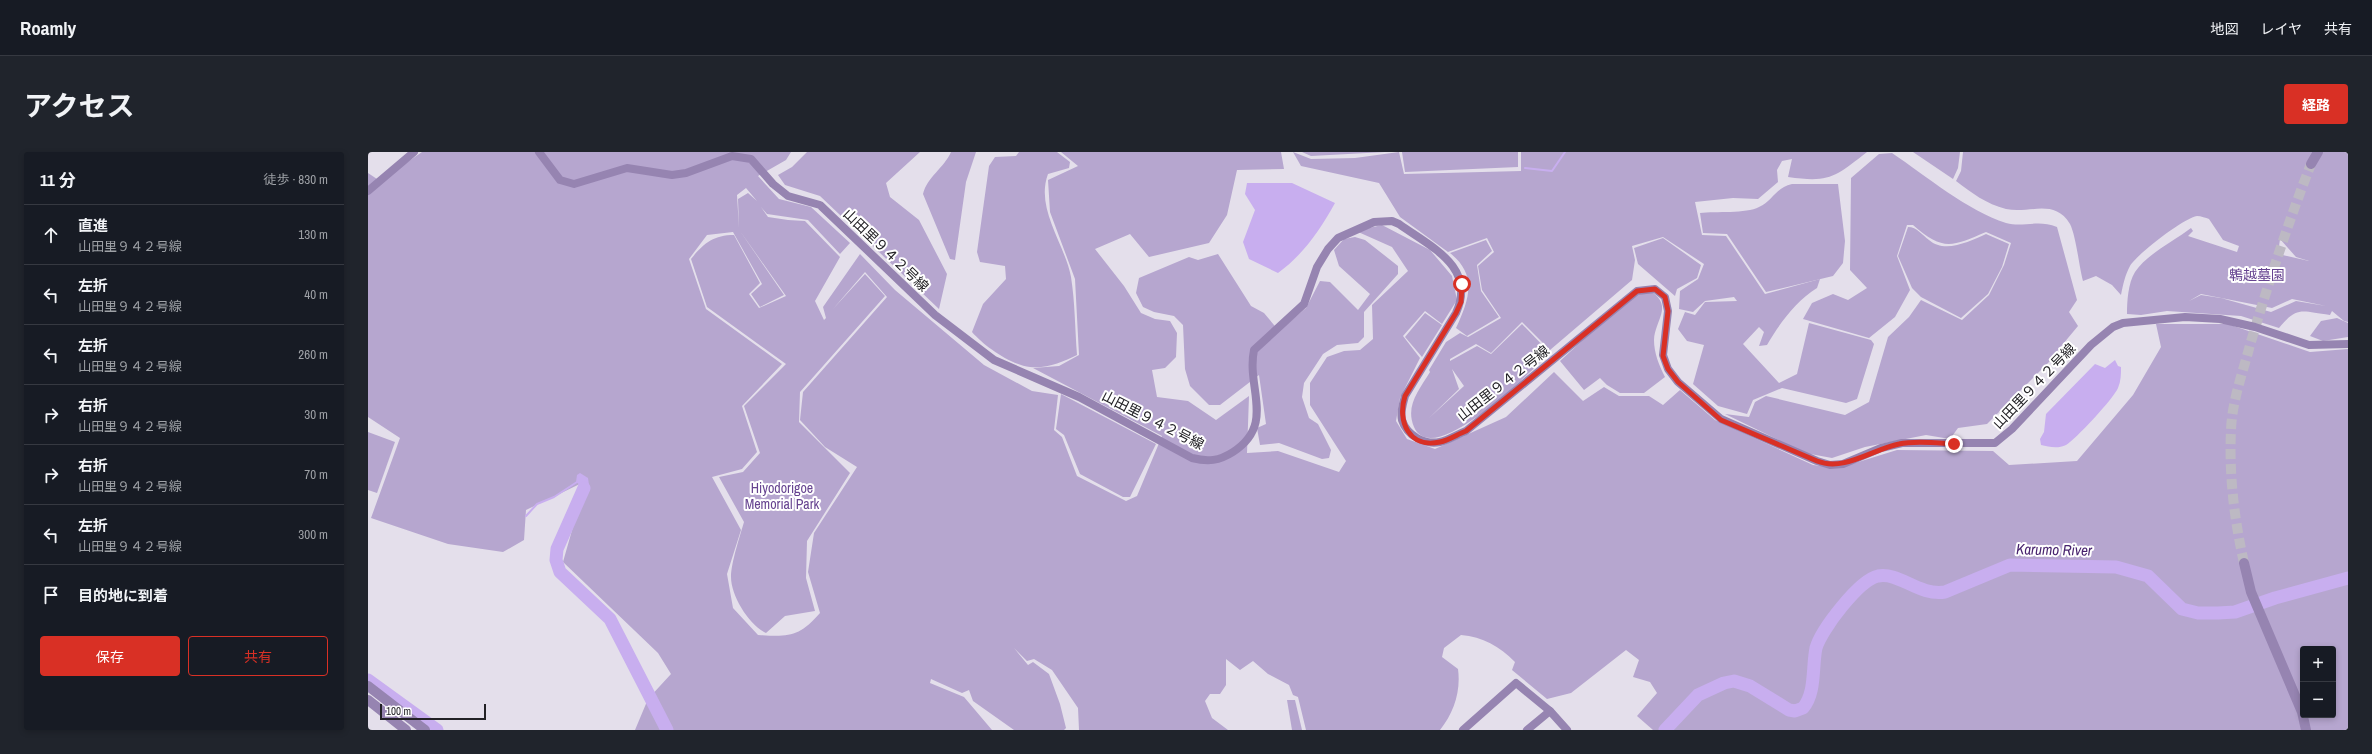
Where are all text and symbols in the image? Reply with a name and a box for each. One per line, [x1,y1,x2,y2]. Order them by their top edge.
text: Roamly [20,15,76,41]
text: 地図 [2210,20,2238,38]
text: レイヤ [2260,20,2302,38]
text: 共有 [2324,20,2352,38]
button: 経路 [2284,84,2348,124]
text: アクセス [24,87,135,125]
text: 11 分 [40,168,76,191]
text: 徒歩 · 830 m [263,171,328,188]
street label: 山田里９４２号線 [839,205,933,295]
text: 直進 [78,215,108,236]
icon: ahead [40,224,62,246]
text: 130 m [298,226,328,243]
text: 山田里９４２号線 [78,238,182,255]
park label: 鵯越墓園 [2229,266,2285,284]
text: 左折 [78,275,108,296]
route start [1453,275,1471,293]
icon: left [40,284,62,306]
text: 40 m [304,286,328,303]
text: 山田里９４２号線 [78,298,182,315]
text: 左折 [78,335,108,356]
street label: 山田里９４２号線 [1989,339,2079,433]
street label: 山田里９４２号線 [1453,341,1553,425]
icon: left [40,344,62,366]
text: 260 m [298,346,328,363]
text: 山田里９４２号線 [78,358,182,375]
street label: 山田里９４２号線 [1099,387,1207,453]
text: 右折 [78,395,108,416]
icon: right [40,404,62,426]
text: 30 m [304,406,328,423]
text: 山田里９４２号線 [78,418,182,435]
route end [1945,435,1963,453]
text: 右折 [78,455,108,476]
icon: right [40,464,62,486]
text: 70 m [304,466,328,483]
text: 山田里９４２号線 [78,478,182,495]
park label: Hiyodorigoe Memorial Park [745,479,820,513]
text: 左折 [78,515,108,536]
icon: left [40,524,62,546]
text: 300 m [298,526,328,543]
text: 山田里９４２号線 [78,538,182,555]
water label: Karumo River [2016,538,2093,561]
icon: arrive [40,584,62,606]
text: 目的地に到着 [78,585,168,606]
button: 保存 [40,636,180,676]
button: 共有 [188,636,328,676]
map controls [2300,646,2336,718]
button: + [2300,646,2336,682]
button: − [2300,682,2336,718]
scale bar [380,702,486,721]
text: 100 m [386,704,411,718]

